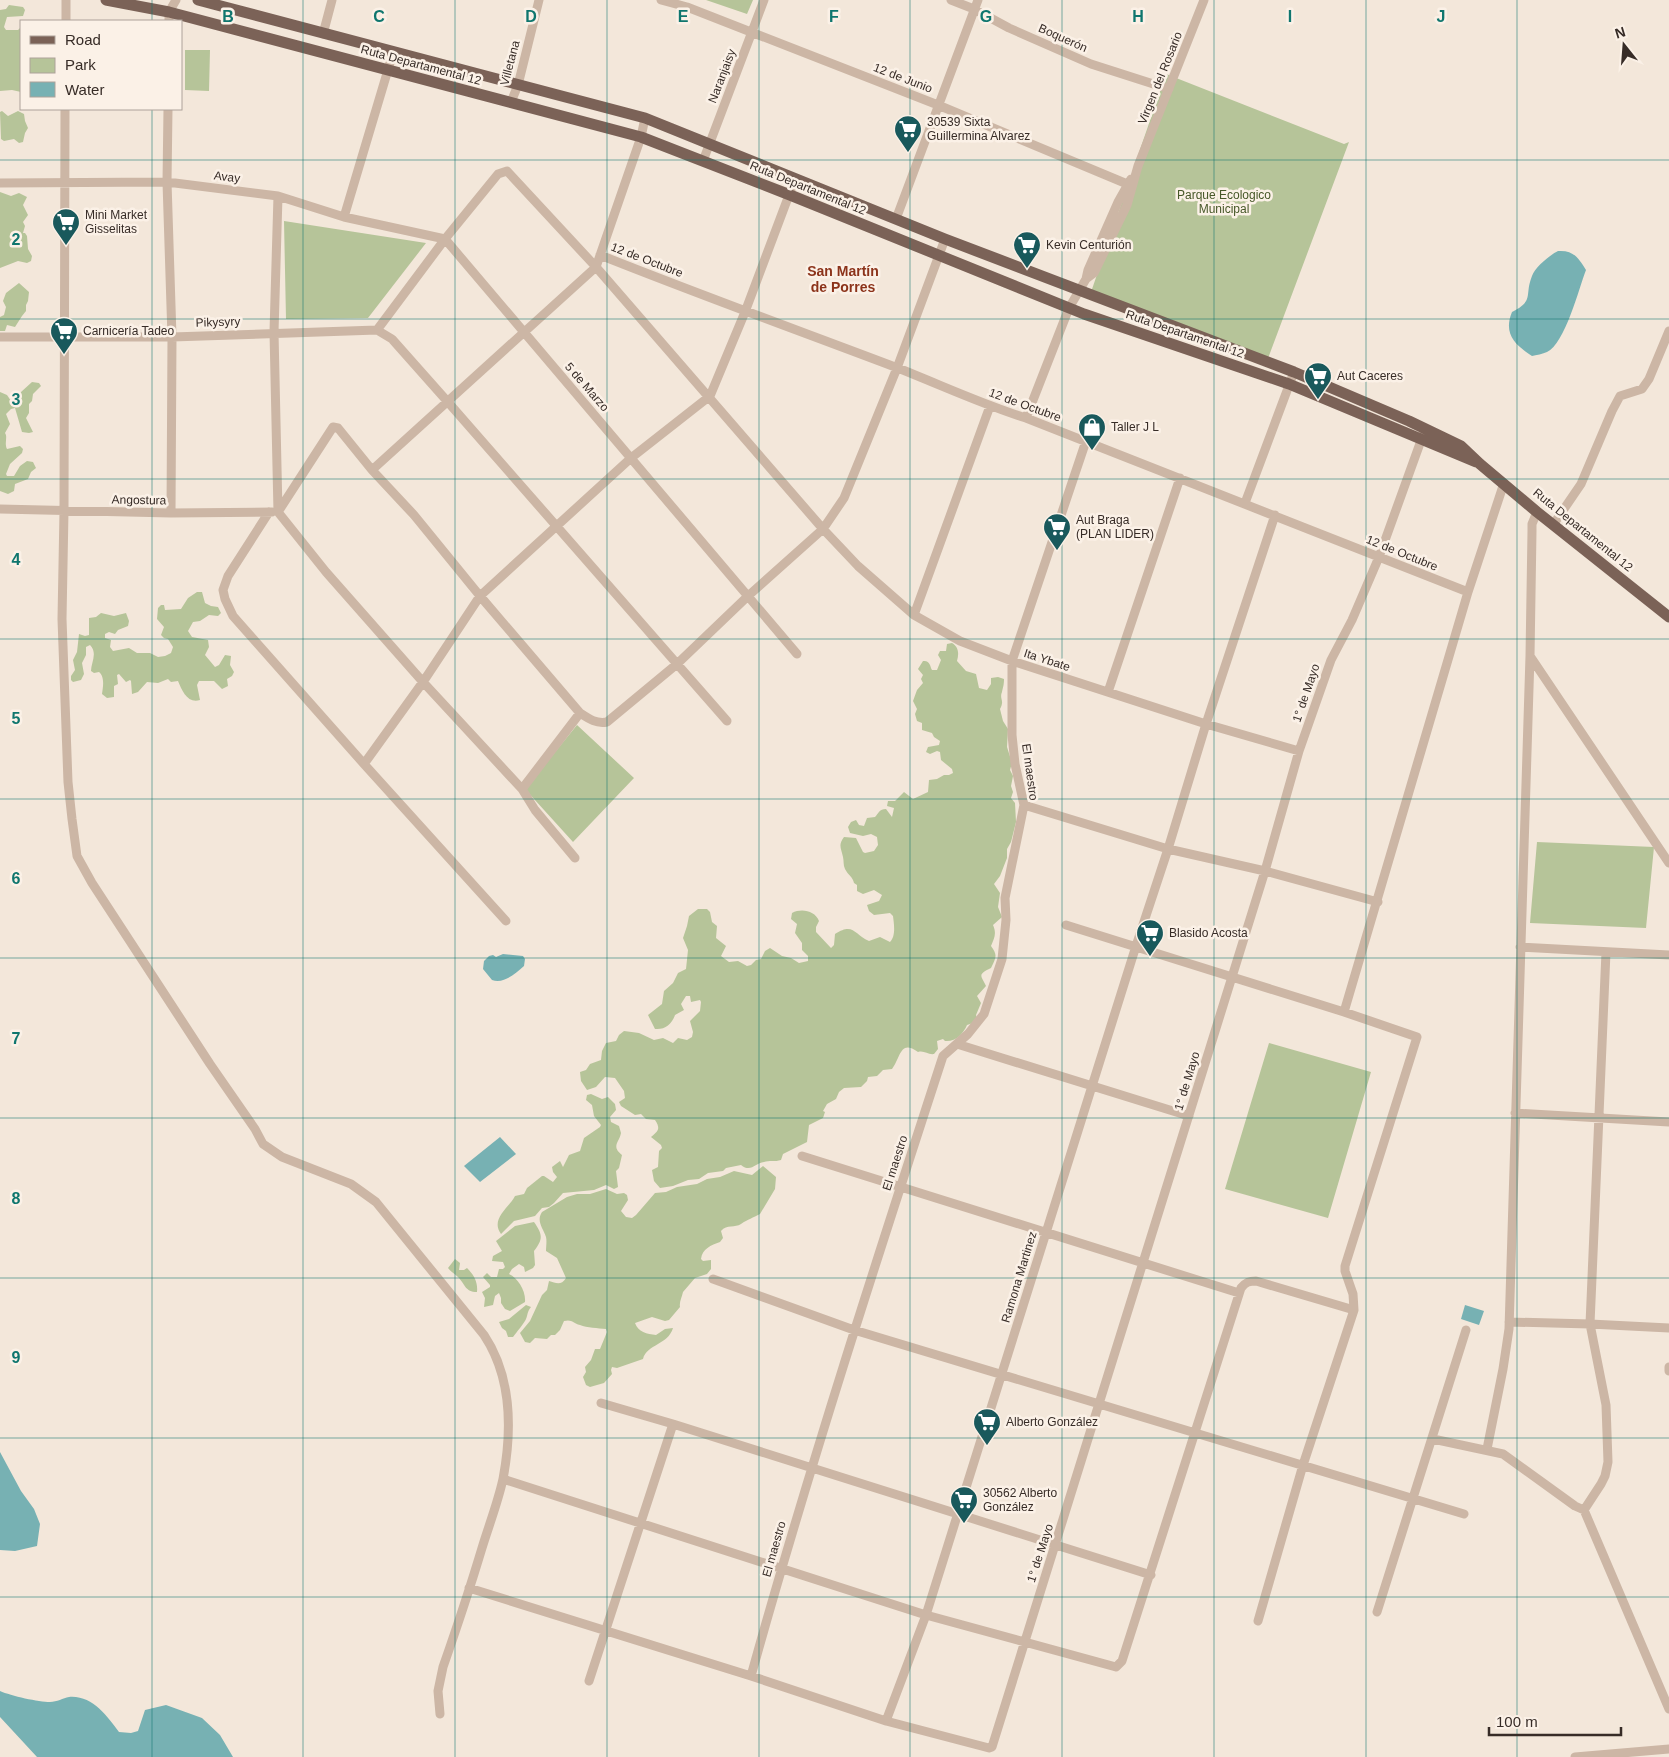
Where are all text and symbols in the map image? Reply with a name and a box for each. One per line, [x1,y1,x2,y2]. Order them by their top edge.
text: B [222,8,234,25]
text: C [373,8,385,25]
text: D [525,8,537,25]
text: E [678,8,689,25]
text: F [829,8,839,25]
text: G [980,8,992,25]
text: H [1132,8,1144,25]
text: I [1288,8,1292,25]
text: J [1437,8,1445,25]
legend [20,20,182,110]
north arrow [1599,20,1649,70]
street label: Boquerón [1036,21,1090,55]
text: N [1613,23,1627,42]
street label: Virgen del Rosario [1135,29,1185,126]
text: Road [65,31,101,48]
street label: Villetana [497,39,523,87]
street label: Ruta Departamental 12 [359,42,483,88]
street label: Naranjaisy [705,47,739,105]
text: Park [65,56,96,73]
street label: 12 de Junio [872,60,935,96]
text: Water [65,81,104,98]
supermarket icon: 30539 Sixta Guillermina Alvarez [893,114,923,153]
place label: 30539 Sixta Guillermina Alvarez [927,115,1030,143]
street label: Ruta Departamental 12 [748,158,868,218]
street label: Avay [213,168,241,186]
park label: Parque Ecologico Municipal [1177,188,1271,216]
supermarket icon: Mini Market Gisselitas [51,207,81,246]
place label: Mini Market Gisselitas [85,208,148,236]
supermarket icon: Kevin Centurión [1012,230,1042,269]
text: 2 [12,231,21,248]
place label: Kevin Centurión [1046,238,1131,252]
street label: 12 de Octubre [609,240,685,280]
district label: San Martín de Porres [807,263,879,295]
street label: Ruta Departamental 12 [1124,307,1246,361]
street label: Pikysyry [195,314,241,330]
supermarket icon: Carnicería Tadeo [49,316,79,355]
place label: Carnicería Tadeo [83,324,174,338]
street label: 5 de Marzo [562,360,612,414]
supermarket icon: Aut Caceres [1303,361,1333,400]
place label: Aut Caceres [1337,369,1403,383]
street label: 12 de Octubre [987,385,1063,425]
text: 3 [12,391,21,408]
shop icon: Taller J L [1077,412,1107,451]
place label: Taller J L [1111,420,1159,434]
street label: Ruta Departamental 12 [1530,486,1636,575]
street label: Angostura [112,493,167,507]
supermarket icon: Aut Braga (PLAN LIDER) [1042,512,1072,551]
place label: Aut Braga (PLAN LIDER) [1076,513,1154,541]
street label: 12 de Octubre [1364,532,1440,574]
text: 4 [12,551,21,568]
street label: Ita Ybate [1022,646,1072,674]
street label: 1° de Mayo [1289,662,1323,724]
text: 5 [12,710,21,727]
street label: El maestro [1019,743,1041,802]
text: 6 [12,870,21,887]
supermarket icon: Blasido Acosta [1135,918,1165,957]
place label: Blasido Acosta [1169,926,1248,940]
text: 7 [12,1030,21,1047]
street label: 1° de Mayo [1171,1050,1203,1112]
street label: El maestro [879,1133,911,1192]
text: 8 [12,1190,21,1207]
street label: Ramona Martinez [998,1230,1040,1324]
text: 9 [12,1349,21,1366]
supermarket icon: Alberto González [972,1407,1002,1446]
place label: Alberto González [1006,1415,1098,1429]
supermarket icon: 30562 Alberto González [949,1485,979,1524]
place label: 30562 Alberto González [983,1486,1057,1514]
street label: El maestro [759,1519,789,1578]
street label: 1° de Mayo [1024,1522,1056,1584]
scale bar [1489,1704,1622,1736]
text: 100 m [1496,1713,1538,1730]

